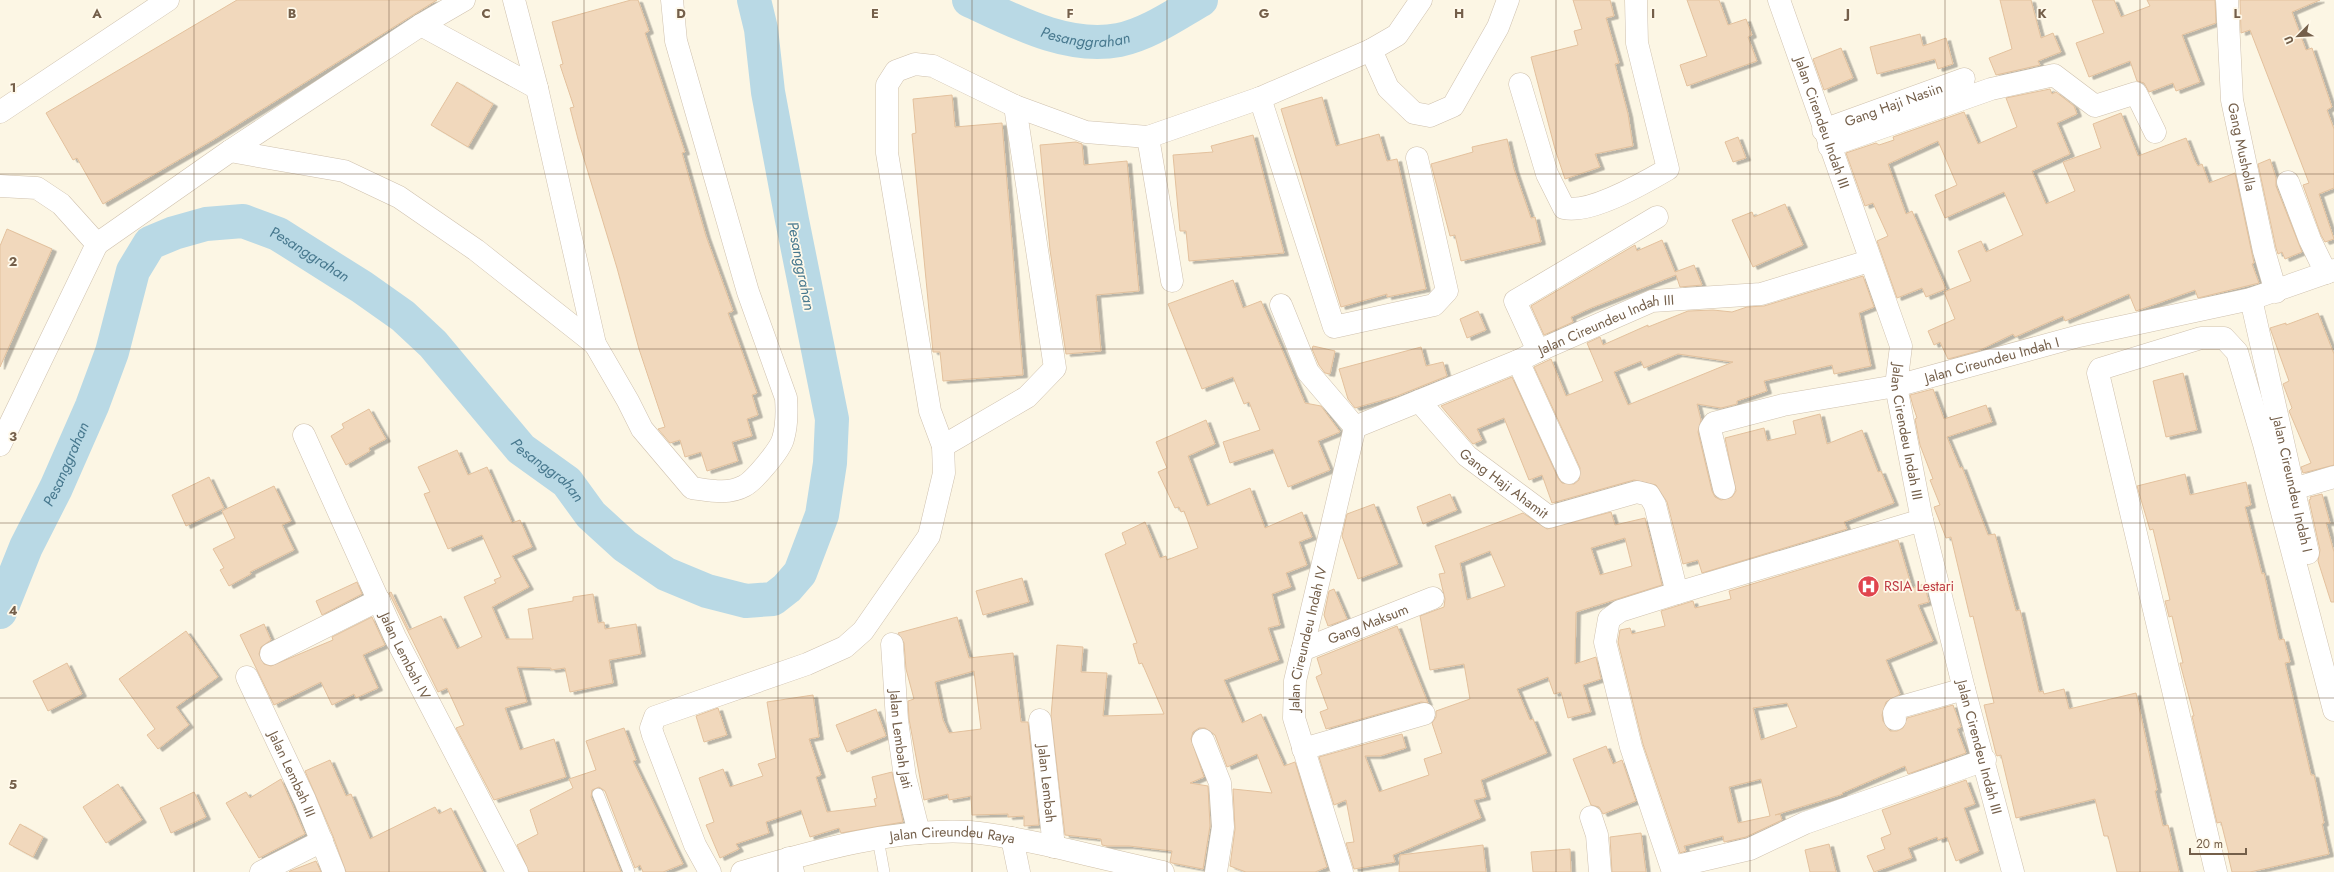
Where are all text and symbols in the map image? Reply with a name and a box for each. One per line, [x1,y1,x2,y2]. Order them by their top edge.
text: A [91,4,102,23]
text: B [288,4,297,23]
text: C [481,4,491,23]
text: D [676,4,686,23]
text: E [871,4,879,23]
text: F [1066,4,1074,23]
text: G [1259,4,1270,23]
text: H [1454,4,1464,23]
text: I [1651,4,1655,23]
text: J [1843,4,1850,23]
text: K [2037,4,2047,23]
text: L [2234,4,2241,23]
north arrow [2278,16,2318,56]
water label: Pesanggrahan [1038,21,1133,53]
text: U [2280,33,2298,47]
street label: Jalan Cirendeu Indah III [1789,52,1855,191]
text: 1 [10,78,16,97]
street label: Gang Haji Nasiin [1842,78,1945,131]
street label: Gang Musholla [2223,101,2261,193]
water label: Pesanggrahan [782,220,820,312]
water label: Pesanggrahan [267,221,354,287]
text: 2 [9,252,17,271]
street label: Jalan Cireundeu Indah III [1533,290,1675,361]
street label: Jalan Cireundeu Indah I [1920,332,2061,388]
street label: Jalan Cirendeu Indah III [1886,361,1928,502]
street label: Jalan Cireundeu Indah I [2267,413,2318,554]
water label: Pesanggrahan [37,419,95,510]
text: 3 [9,427,17,446]
water label: Pesanggrahan [505,433,589,507]
street label: Gang Haji Ahamit [1455,444,1553,524]
street label: Jalan Cireundeu Indah IV [1284,563,1332,714]
hospital icon: RSIA Lestari [1856,573,1882,599]
place label: RSIA Lestari [1884,576,1954,596]
street label: Gang Maksum [1325,599,1411,649]
text: 4 [8,601,18,620]
street label: Jalan Lembah IV [374,607,436,703]
street label: Jalan Cirendeu Indah III [1952,676,2007,816]
street label: Jalan Lembah Jati [885,687,918,791]
street label: Jalan Lembah III [263,726,321,820]
street label: Jalan Lembah [1033,742,1061,824]
text: 5 [9,775,17,794]
street label: Jalan Cireundeu Raya [886,822,1017,848]
scale bar [2190,830,2246,856]
text: 20 m [2196,835,2223,853]

